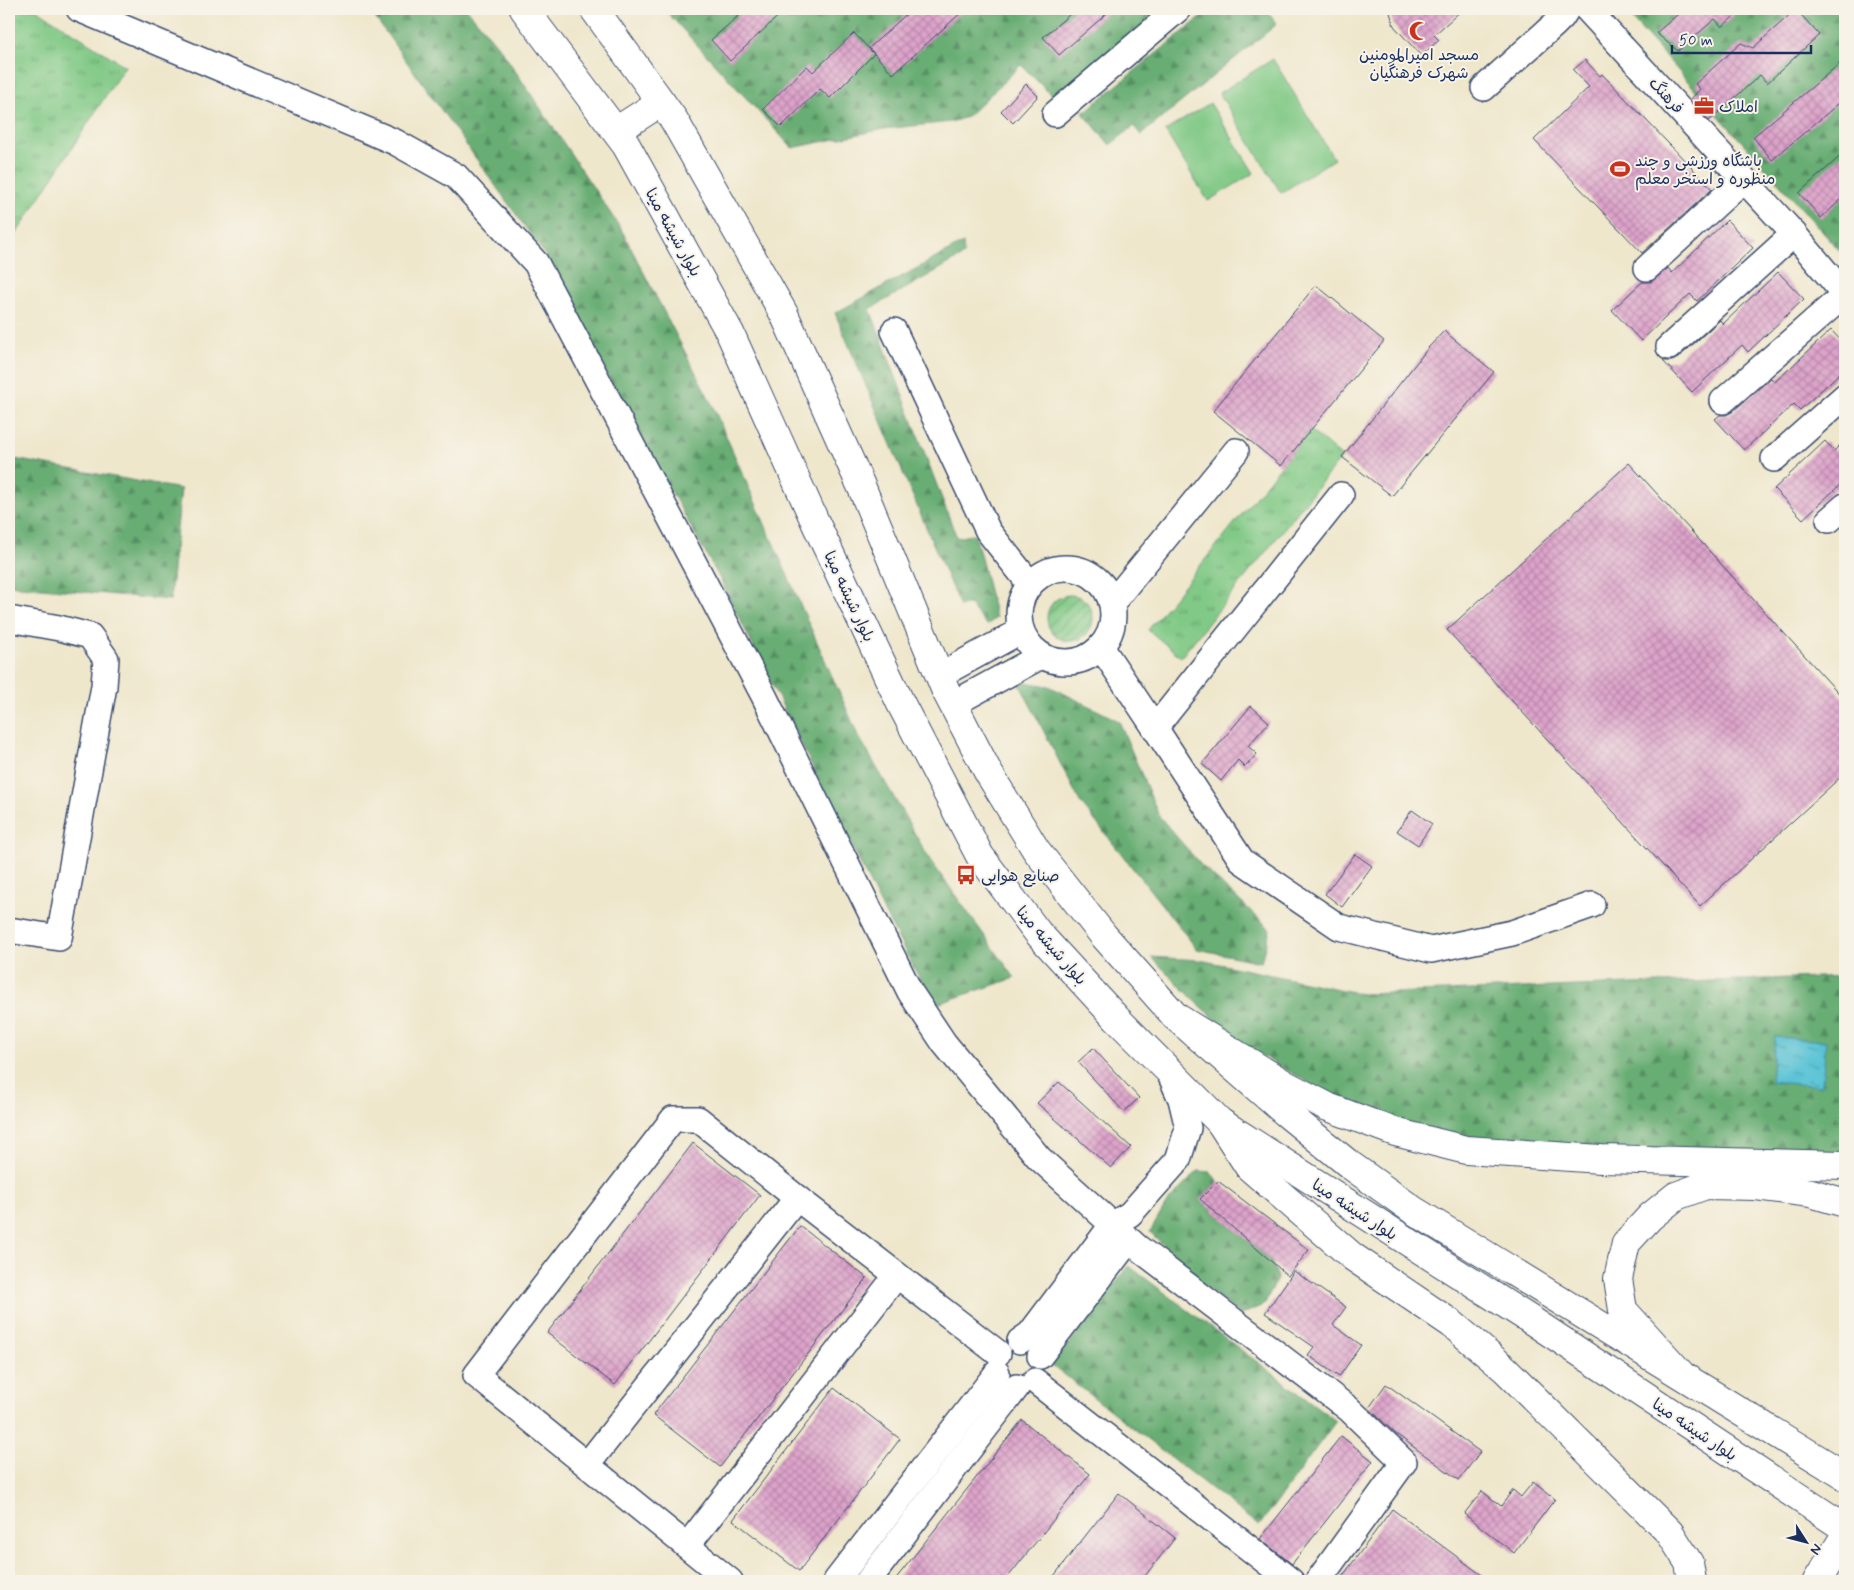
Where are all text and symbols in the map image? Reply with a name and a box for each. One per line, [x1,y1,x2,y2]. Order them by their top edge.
mosque icon: مسجد امیرالمومنین شهرک فرهنگیان [1408,20,1430,42]
scale bar [1672,22,1810,54]
text: 50 m [1679,31,1713,51]
place label: مسجد امیرالمومنین شهرک فرهنگیان [1359,45,1479,84]
street label: فرهنگ [1644,73,1688,119]
office icon: املاک [1693,95,1715,117]
place label: املاک [1719,97,1758,118]
place label: باشگاه ورزشی و چند منظوره و استخر معلم [1635,151,1775,191]
sports icon: باشگاه ورزشی و چند منظوره و استخر معلم [1609,158,1631,180]
street label: بلوار شیشه مینا [640,185,706,281]
street label: بلوار شیشه مینا [818,548,879,645]
bus stop icon: صنایع هوایی [955,864,977,886]
place label: صنایع هوایی [981,866,1060,887]
street label: بلوار شیشه مینا [1011,902,1091,990]
street label: بلوار شیشه مینا [1307,1175,1401,1246]
street label: بلوار شیشه مینا [1648,1394,1741,1466]
north arrow [1782,1518,1832,1568]
text: N [1806,1540,1826,1558]

